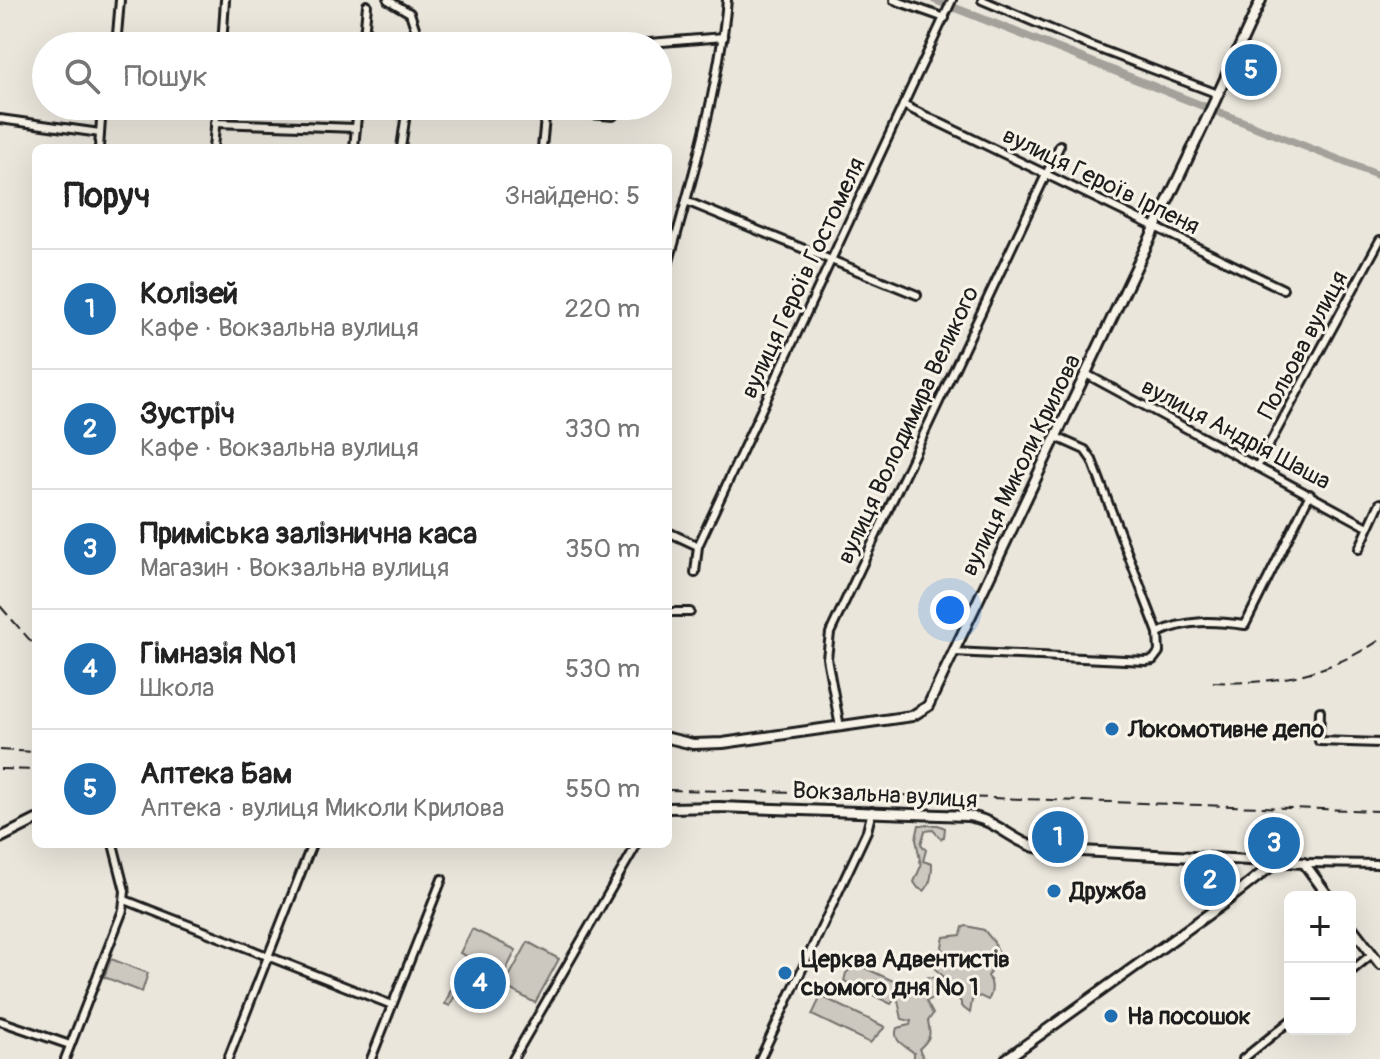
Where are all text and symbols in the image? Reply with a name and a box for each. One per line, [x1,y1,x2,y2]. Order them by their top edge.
search box [32,32,672,120]
pin: 5 [1225,40,1277,100]
icon: search [60,54,104,98]
text: Пошук [124,58,208,95]
street label: вулиця Героїв Ірпеня [998,121,1204,241]
street label: вулиця Героїв Гостомеля [734,153,872,403]
text: Поруч [64,175,150,218]
text: Знайдено: 5 [505,180,640,212]
street label: Польова вулиця [1252,266,1354,424]
text: Колізей [140,275,238,312]
street label: вулиця Володимира Великого [831,281,985,569]
text: 1 [85,293,95,325]
text: 220 m [564,293,640,325]
text: Кафе · Вокзальна вулиця [140,312,419,344]
street label: вулиця Миколи Крилова [955,349,1087,581]
street label: вулиця Андрія Шаша [1137,372,1335,496]
text: Зустріч [140,395,235,432]
text: 2 [83,413,97,445]
text: 330 m [564,413,640,445]
text: Кафе · Вокзальна вулиця [140,432,419,464]
text: Приміська залізнична каса [140,515,477,552]
text: 3 [83,533,97,565]
text: 350 m [565,533,640,565]
text: Магазин · Вокзальна вулиця [140,552,449,584]
your location [930,590,970,630]
text: Гімназія №1 [140,635,297,672]
text: 4 [82,653,98,685]
text: 530 m [565,653,640,685]
text: Школа [140,672,214,704]
place label: Локомотивне депо [1127,715,1324,744]
marker: Локомотивне депо [1103,720,1121,738]
text: Аптека Бам [140,755,292,792]
text: 5 [83,773,97,805]
text: 550 m [565,773,640,805]
street label: Вокзальна вулиця [792,776,978,814]
text: Аптека · вулиця Миколи Крилова [140,792,504,824]
pin: 1 [1032,807,1084,867]
pin: 3 [1248,813,1300,873]
pin: 2 [1184,850,1236,910]
place label: Дружба [1068,877,1146,906]
marker: Дружба [1045,882,1063,900]
map controls [1284,891,1356,1035]
button: + [1284,891,1356,963]
place label: Церква Адвентистів сьомого дня № 1 [800,945,1010,1002]
pin: 4 [454,953,506,1013]
button: − [1284,963,1356,1035]
marker: Церква Адвентистів сьомого дня № 1 [776,964,794,982]
place label: На посошок [1127,1002,1251,1031]
marker: На посошок [1102,1007,1120,1025]

